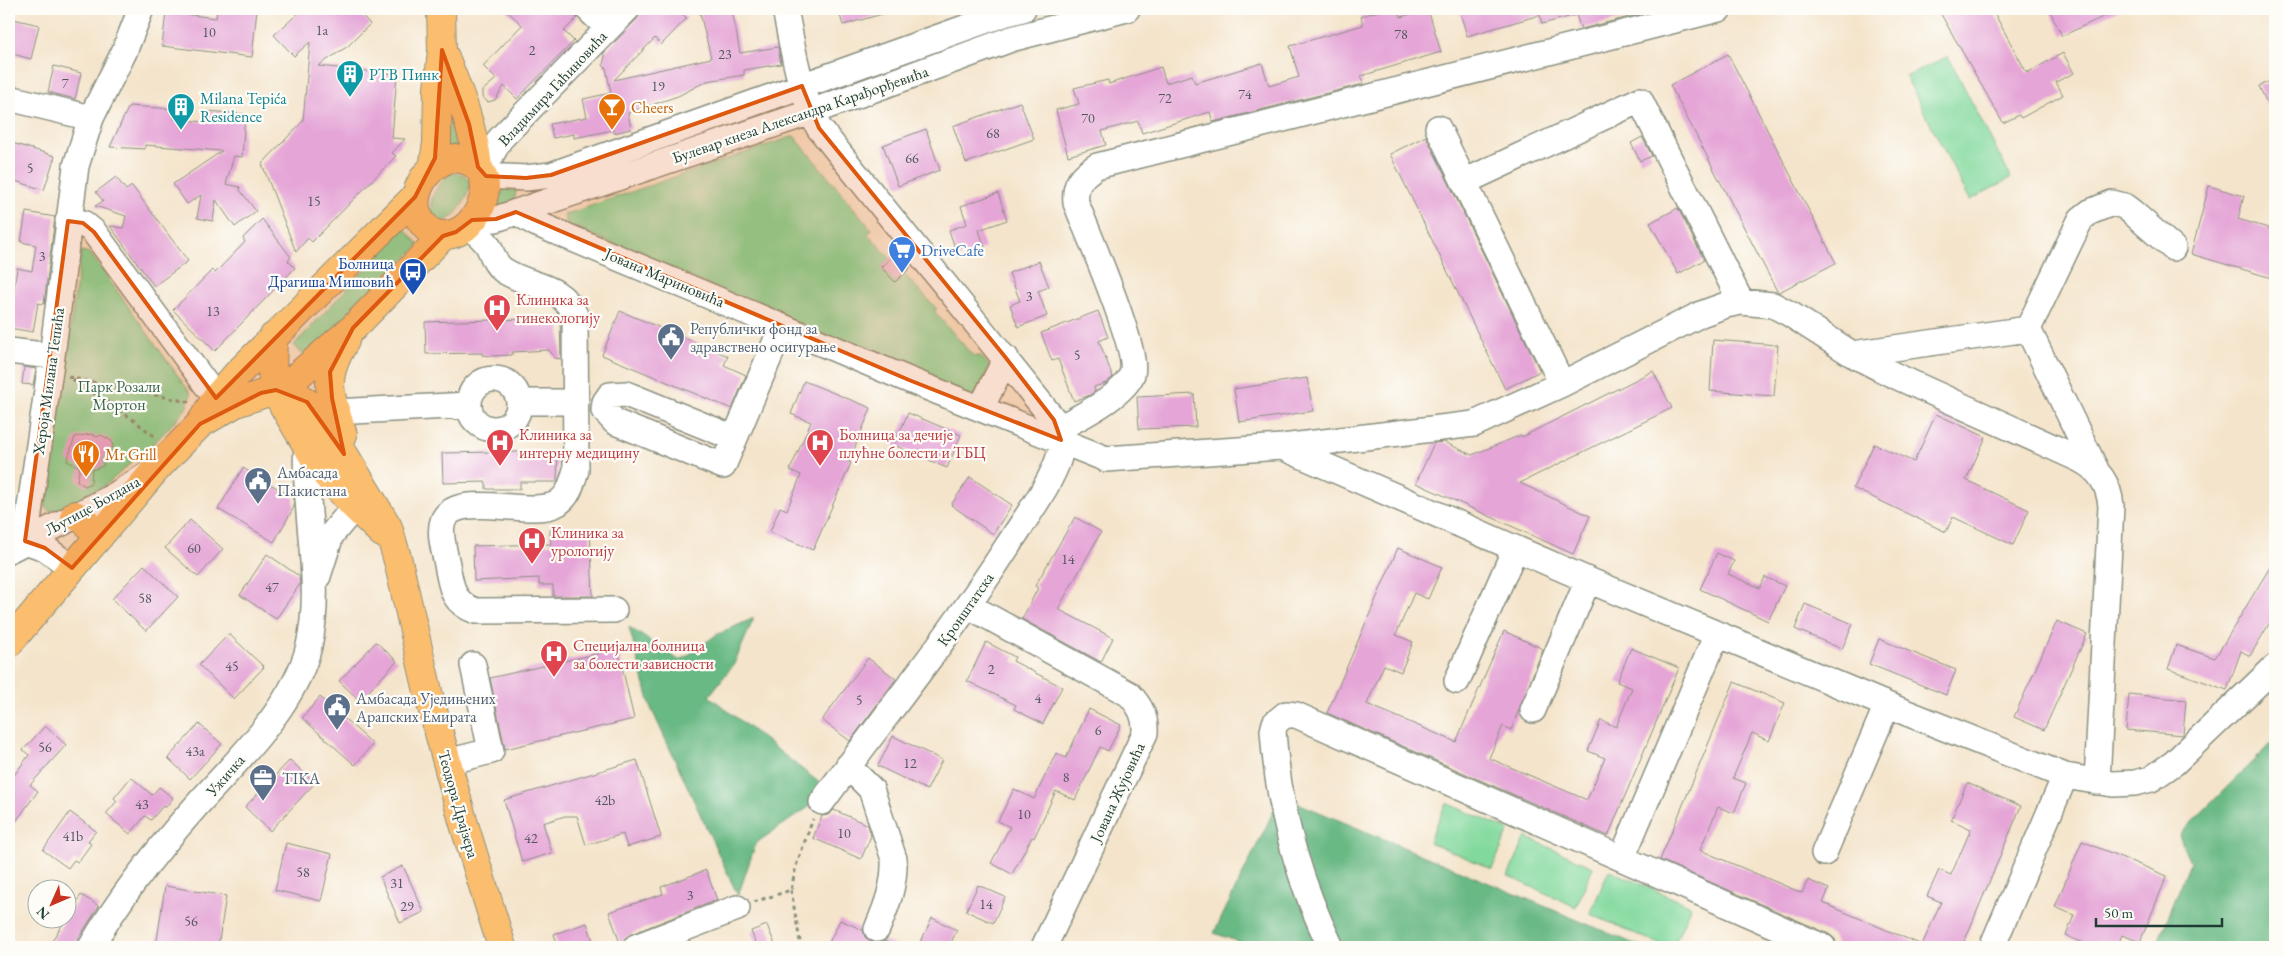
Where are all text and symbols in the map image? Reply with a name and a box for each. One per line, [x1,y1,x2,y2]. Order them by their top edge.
house number: 1a [316,21,329,39]
house number: 10 [202,23,216,41]
street label: Владимира Гаћиновића [493,25,612,151]
house number: 78 [1394,25,1408,43]
house number: 2 [529,41,536,59]
house number: 23 [718,45,732,63]
building icon: РТВ Пинк [335,59,365,98]
street label: Булевар кнеза Александра Карађорђевића [669,60,932,168]
place label: РТВ Пинк [369,64,439,85]
house number: 7 [62,74,69,92]
house number: 19 [651,77,665,95]
house number: 74 [1238,85,1252,103]
place label: Milana Tepića Residence [200,88,287,127]
house number: 72 [1158,89,1172,107]
building icon: Milana Tepića Residence [166,92,196,131]
bar icon: Cheers [597,92,627,131]
place label: Cheers [631,97,673,118]
house number: 70 [1081,109,1095,127]
house number: 68 [986,124,1000,142]
house number: 66 [905,149,919,167]
house number: 5 [27,159,33,177]
house number: 15 [307,192,321,210]
supermarket icon: DriveCafe [887,235,917,274]
place label: DriveCafe [921,240,984,261]
street label: Јована Мариновића [600,242,728,312]
house number: 3 [39,247,46,265]
place label: Болница Драгиша Мишовић [268,253,395,292]
bus stop icon: Болница Драгиша Мишовић [398,257,428,296]
house number: 3 [1026,287,1033,305]
place label: Клиника за гинекологију [516,289,601,328]
hospital icon: Клиника за гинекологију [482,293,512,332]
house number: 13 [206,302,220,320]
street label: Хероја Милана Тепића [28,306,69,457]
place label: Републички фонд за здравствено осигурање [690,318,836,357]
public building icon: Републички фонд за здравствено осигурање [656,322,686,361]
house number: 5 [1074,346,1080,364]
park label: Парк Розали Мортон [77,376,161,415]
place label: Клиника за интерну медицину [519,424,640,463]
place label: Болница за дечије плућне болести и ТБЦ [839,424,986,463]
hospital icon: Клиника за интерну медицину [485,428,515,467]
hospital icon: Болница за дечије плућне болести и ТБЦ [805,428,835,467]
restaurant icon: Mr Grill [71,439,101,478]
place label: Mr Grill [105,444,157,465]
place label: Амбасада Пакистана [276,462,348,501]
public building icon: Амбасада Пакистана [243,466,273,505]
street label: Љутице Богдана [41,470,144,540]
place label: Клиника за урологију [551,522,625,561]
hospital icon: Клиника за урологију [517,526,547,565]
house number: 60 [187,539,201,557]
house number: 14 [1061,550,1075,568]
street label: Кронштатска [932,568,999,650]
house number: 47 [265,578,279,596]
house number: 58 [138,589,152,607]
place label: Специјална болница за болести зависности [573,635,715,674]
hospital icon: Специјална болница за болести зависности [539,639,569,678]
house number: 45 [225,657,239,675]
house number: 2 [988,660,995,678]
place label: Амбасада Уједињених Арапских Емирата [355,688,496,727]
house number: 4 [1035,689,1042,707]
house number: 5 [856,691,862,709]
public building icon: Амбасада Уједињених Арапских Емирата [322,692,352,731]
house number: 6 [1095,721,1102,739]
house number: 56 [38,738,52,756]
street label: Јована Жујовића [1084,738,1150,847]
house number: 43a [185,742,205,760]
street label: Теодора Драјзера [433,748,484,861]
street label: Ужичка [201,749,250,802]
house number: 12 [903,754,917,772]
office icon: TIKA [248,763,278,802]
place label: TIKA [282,768,321,789]
house number: 8 [1063,768,1070,786]
house number: 42b [595,791,615,809]
house number: 43 [135,795,149,813]
house number: 10 [1017,805,1031,823]
house number: 10 [837,824,851,842]
house number: 41b [63,827,83,845]
house number: 42 [524,829,538,847]
house number: 58 [296,863,310,881]
house number: 31 [390,874,404,892]
north arrow [28,878,78,928]
house number: 3 [687,886,694,904]
house number: 14 [979,895,993,913]
scale bar [2096,896,2223,928]
house number: 29 [400,897,414,915]
text: N [32,902,53,924]
text: 50 m [2104,903,2133,922]
house number: 56 [184,912,198,930]

